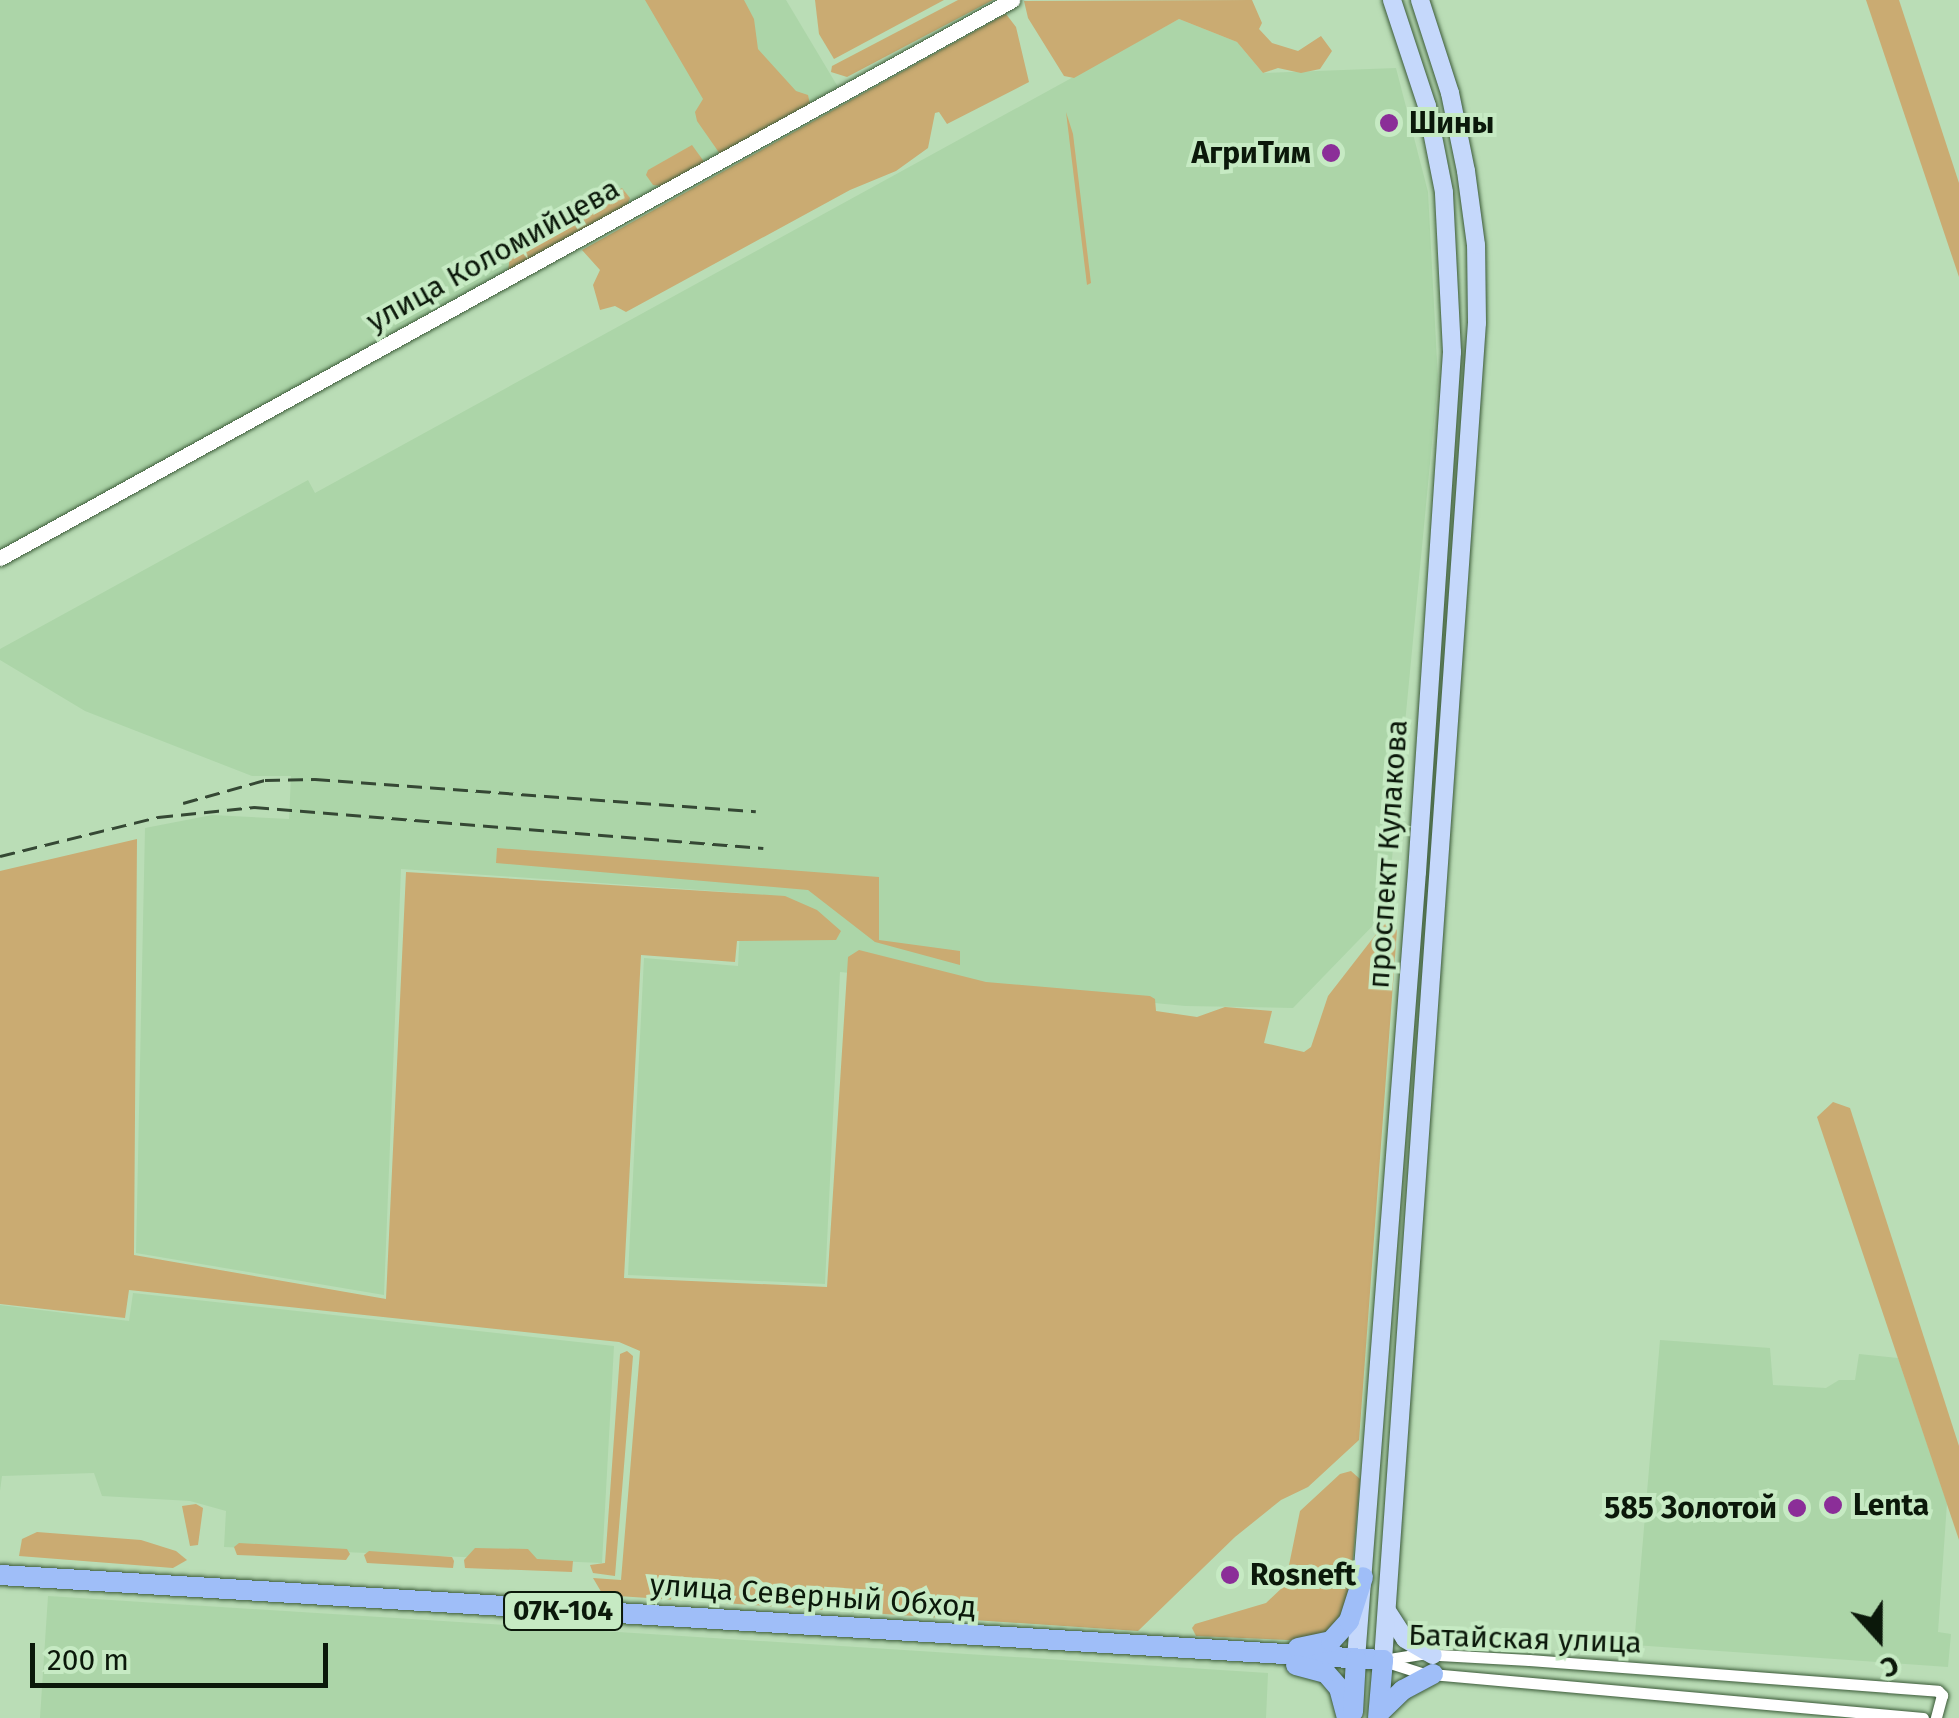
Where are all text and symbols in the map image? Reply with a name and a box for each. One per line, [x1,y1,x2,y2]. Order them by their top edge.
place label: Шины [1409,105,1494,141]
marker: Шины [1378,112,1400,134]
place label: АгриТим [1191,135,1311,171]
marker: АгриТим [1320,142,1342,164]
street label: улица Коломийцева [360,171,626,339]
street label: проспект Кулакова [1361,718,1415,990]
place label: Lenta [1853,1487,1929,1523]
place label: 585 Золотой [1604,1490,1777,1526]
marker: Lenta [1822,1494,1844,1516]
marker: 585 Золотой [1786,1497,1808,1519]
place label: Rosneft [1250,1557,1356,1593]
marker: Rosneft [1219,1564,1241,1586]
street label: улица Северный Обход [649,1567,977,1625]
road number: 07К-104 [503,1588,623,1634]
north arrow [1829,1588,1929,1688]
street label: Батайская улица [1408,1617,1642,1661]
scale bar [35,1623,332,1685]
text: 200 m [47,1642,129,1678]
text: С [1877,1648,1903,1685]

